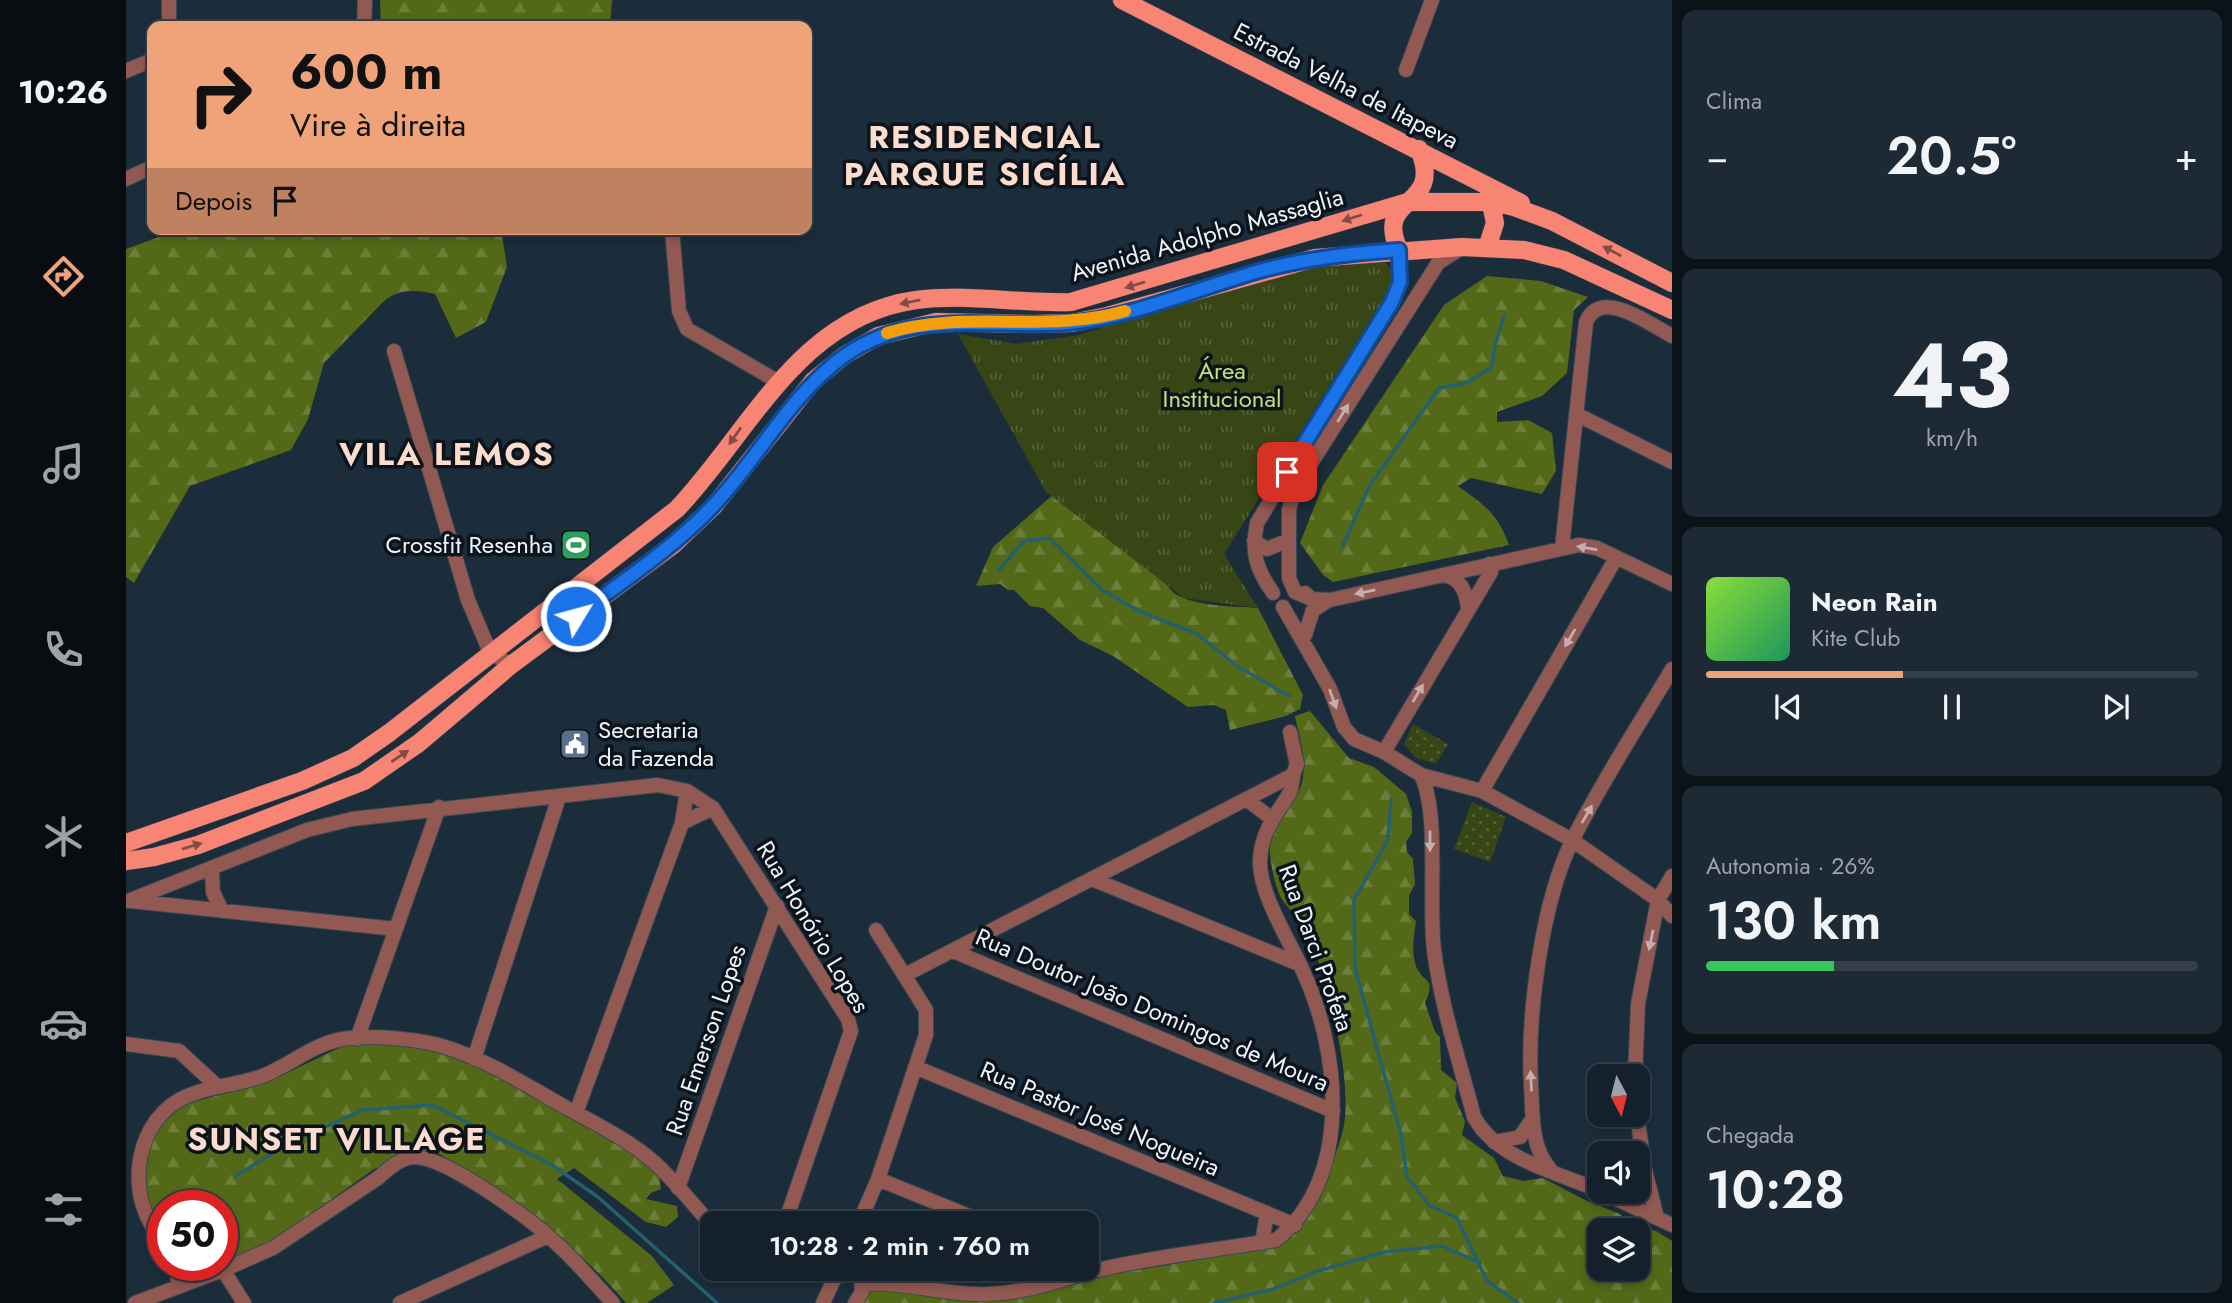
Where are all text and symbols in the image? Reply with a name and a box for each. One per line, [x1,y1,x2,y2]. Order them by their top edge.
street label: Estrada Velha de Itapeva [1228,14,1465,157]
text: 600 m [290,37,443,107]
icon: right [175,49,266,140]
text: 10:26 [18,69,108,115]
text: Clima [1706,84,1762,118]
text: Vire à direita [290,102,466,148]
district label: RESIDENCIAL PARQUE SICÍLIA [844,114,1126,197]
text: 20.5° [1887,118,2016,194]
text: − [1706,129,1728,184]
text: + [2175,129,2198,184]
street label: Avenida Adolpho Massaglia [1066,179,1347,290]
text: Depois [175,182,252,220]
icon: arrive [266,182,304,220]
one-way arrow [1342,213,1363,224]
one-way arrow [1601,246,1621,258]
icon: directions [39,252,88,301]
one-way arrow [1124,280,1145,290]
one-way arrow [899,296,921,307]
text: 43 [1892,310,2012,441]
park label: Área Institucional [1163,353,1282,416]
one-way arrow [1336,404,1349,423]
text: km/h [1926,421,1978,455]
one-way arrow [729,427,743,445]
district label: VILA LEMOS [338,431,555,477]
icon: music [39,439,88,488]
pin [1257,442,1317,502]
icon: arrive [1268,453,1306,491]
place label: Crossfit Resenha [386,527,553,562]
sports icon: Crossfit Resenha [559,528,593,562]
one-way arrow [1576,542,1598,553]
position arrow [539,579,613,653]
text: Neon Rain [1811,583,1938,621]
one-way arrow [1354,587,1376,598]
text: Kite Club [1811,621,1900,655]
icon: phone [39,625,88,674]
one-way arrow [1564,629,1576,648]
one-way arrow [1412,683,1424,703]
one-way arrow [1328,688,1339,709]
icon: previous [1769,688,1807,726]
icon: pause [1933,688,1971,726]
icon: next [2097,688,2135,726]
place label: Secretaria da Fazenda [598,712,714,775]
public building icon: Secretaria da Fazenda [558,727,592,761]
one-way arrow [391,749,409,763]
one-way arrow [1581,805,1594,824]
icon: climate [39,812,88,861]
one-way arrow [1424,831,1436,853]
street label: Rua Honório Lopes [748,834,879,1019]
one-way arrow [182,840,203,851]
text: Autonomia · 26% [1706,849,1875,883]
street label: Rua Darci Profeta [1270,859,1363,1036]
text: 130 km [1706,883,1881,959]
street label: Rua Doutor João Domingos de Moura [970,919,1334,1100]
one-way arrow [1646,929,1657,951]
street label: Rua Emerson Lopes [657,940,755,1140]
icon: car [39,999,88,1048]
street label: Rua Pastor José Nogueira [975,1052,1225,1185]
north arrow [1587,1064,1650,1127]
map controls [1587,1064,1650,1281]
one-way arrow [1525,1070,1536,1092]
district label: SUNSET VILLAGE [187,1116,487,1162]
text: Chegada [1706,1118,1794,1152]
button: sound [1587,1141,1650,1204]
text: 10:28 [1706,1152,1845,1228]
icon: filters [39,1185,88,1234]
speed limit sign: 50 [147,1190,238,1281]
button: layers [1587,1218,1650,1281]
text: 10:28 · 2 min · 760 m [769,1227,1030,1265]

